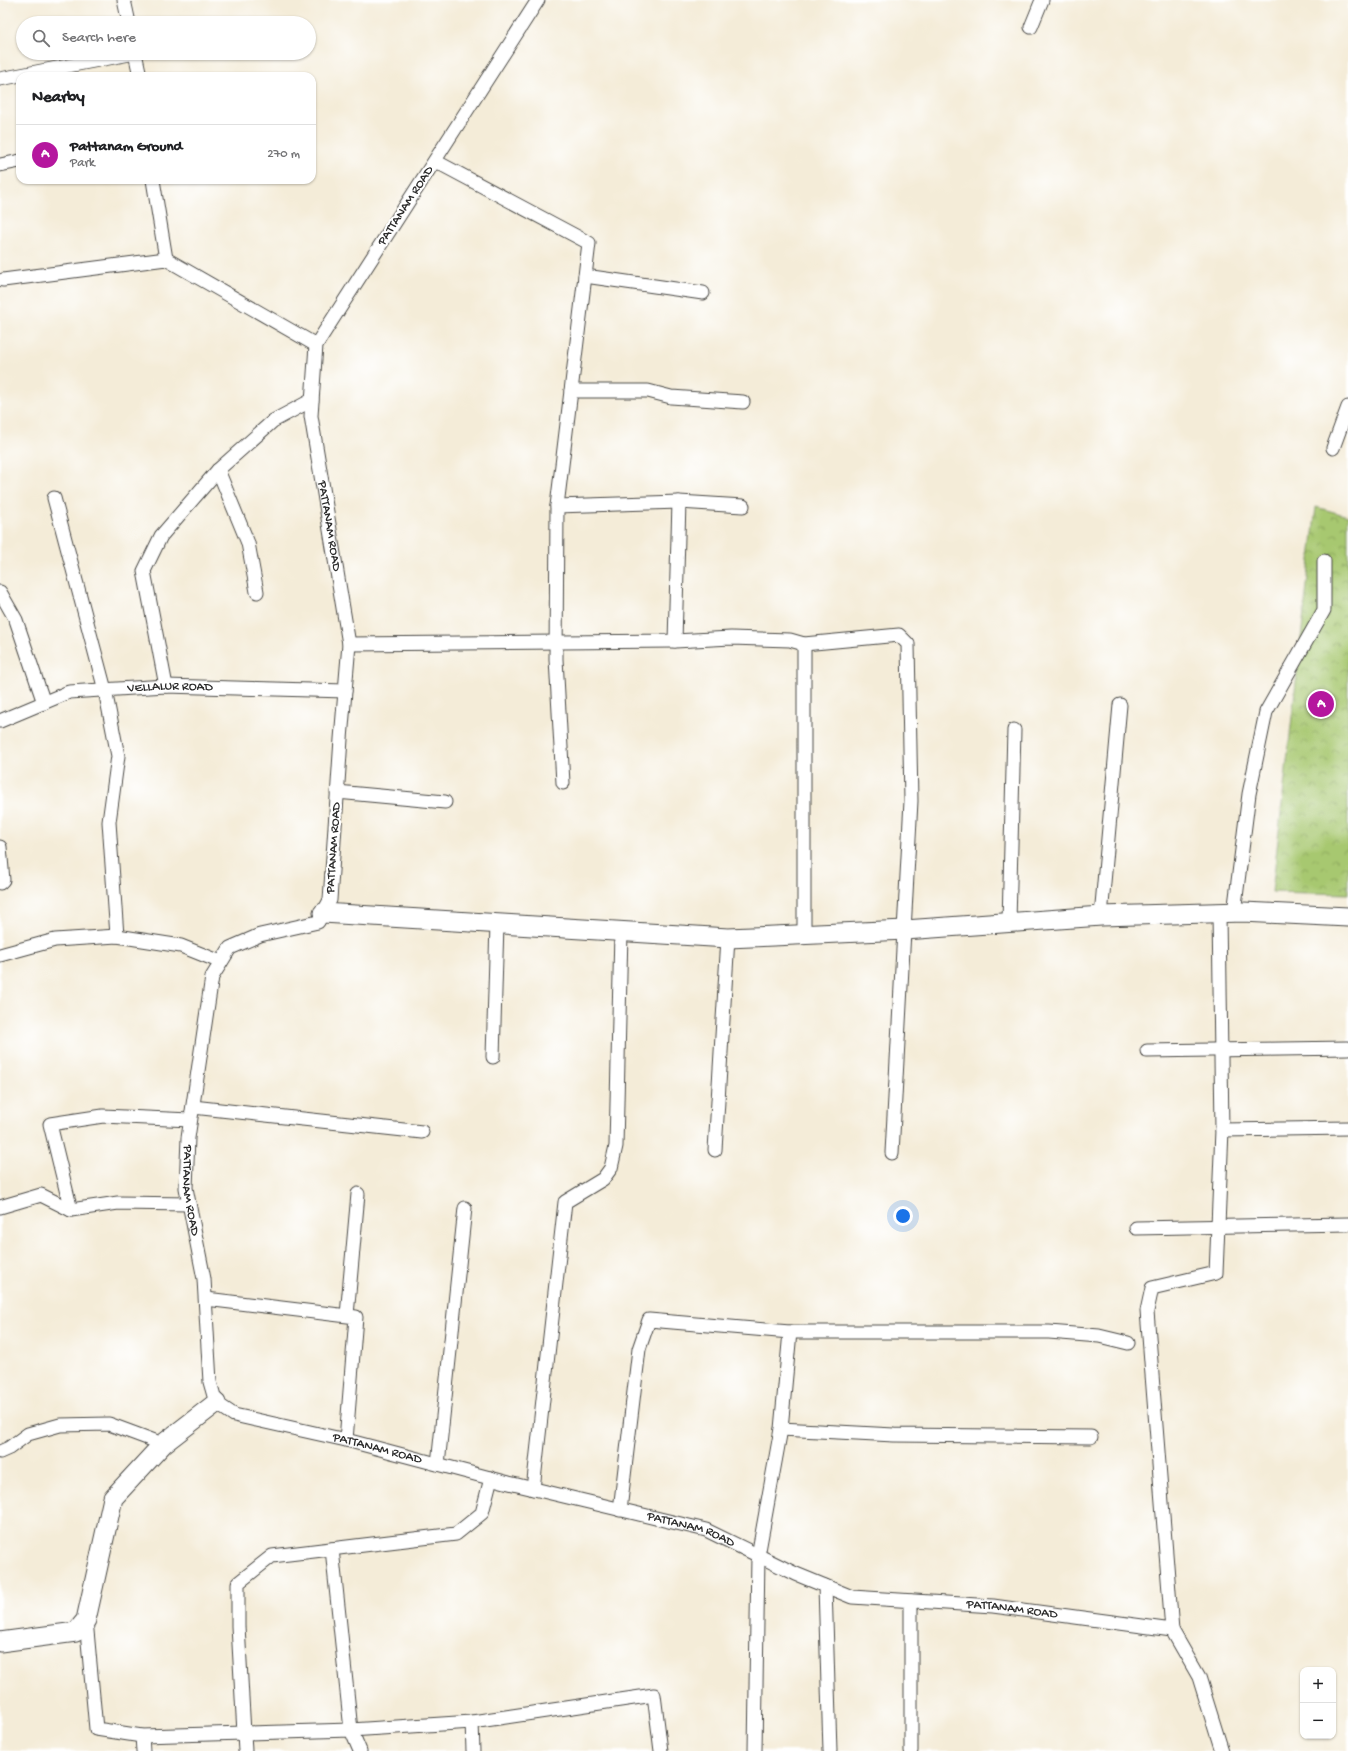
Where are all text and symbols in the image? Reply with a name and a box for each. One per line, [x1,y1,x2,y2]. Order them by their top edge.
search box [16,16,316,60]
icon: search [30,27,52,49]
text: Search here [62,29,136,47]
text: Nearby [32,88,85,108]
text: Pattanam Ground [70,138,182,156]
text: A [41,147,49,162]
text: 270 m [267,147,300,162]
text: Park [70,156,95,171]
street label: PATTANAM ROAD [374,163,438,249]
street label: PATTANAM ROAD [314,479,344,573]
street label: VELLALUR ROAD [126,678,213,696]
pin: A [1308,689,1334,719]
street label: PATTANAM ROAD [323,801,345,895]
street label: PATTANAM ROAD [178,1143,203,1237]
your location [893,1206,913,1226]
street label: PATTANAM ROAD [330,1430,424,1467]
street label: PATTANAM ROAD [644,1508,738,1551]
street label: PATTANAM ROAD [965,1597,1059,1622]
map controls [1300,1667,1336,1739]
button: + [1300,1667,1336,1703]
button: − [1300,1703,1336,1739]

